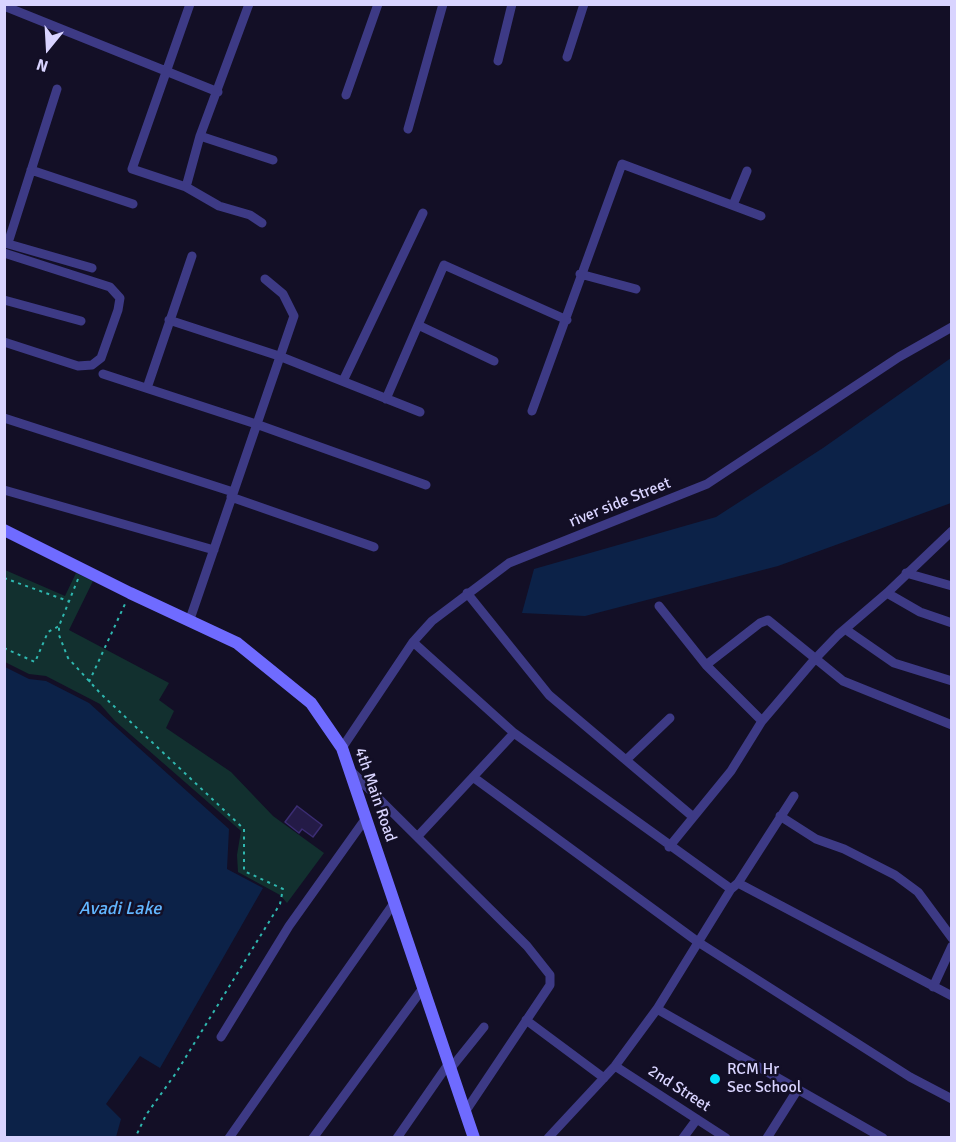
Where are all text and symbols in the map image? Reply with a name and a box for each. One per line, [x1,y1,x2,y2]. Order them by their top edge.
north arrow [18,18,78,78]
text: N [34,54,51,76]
street label: river side Street [566,474,674,532]
street label: 4th Main Road [350,745,400,845]
water label: Avadi Lake [79,898,161,920]
place label: RCM Hr Sec School [727,1060,801,1098]
street label: 2nd Street [644,1062,714,1116]
marker: RCM Hr Sec School [708,1072,722,1086]

